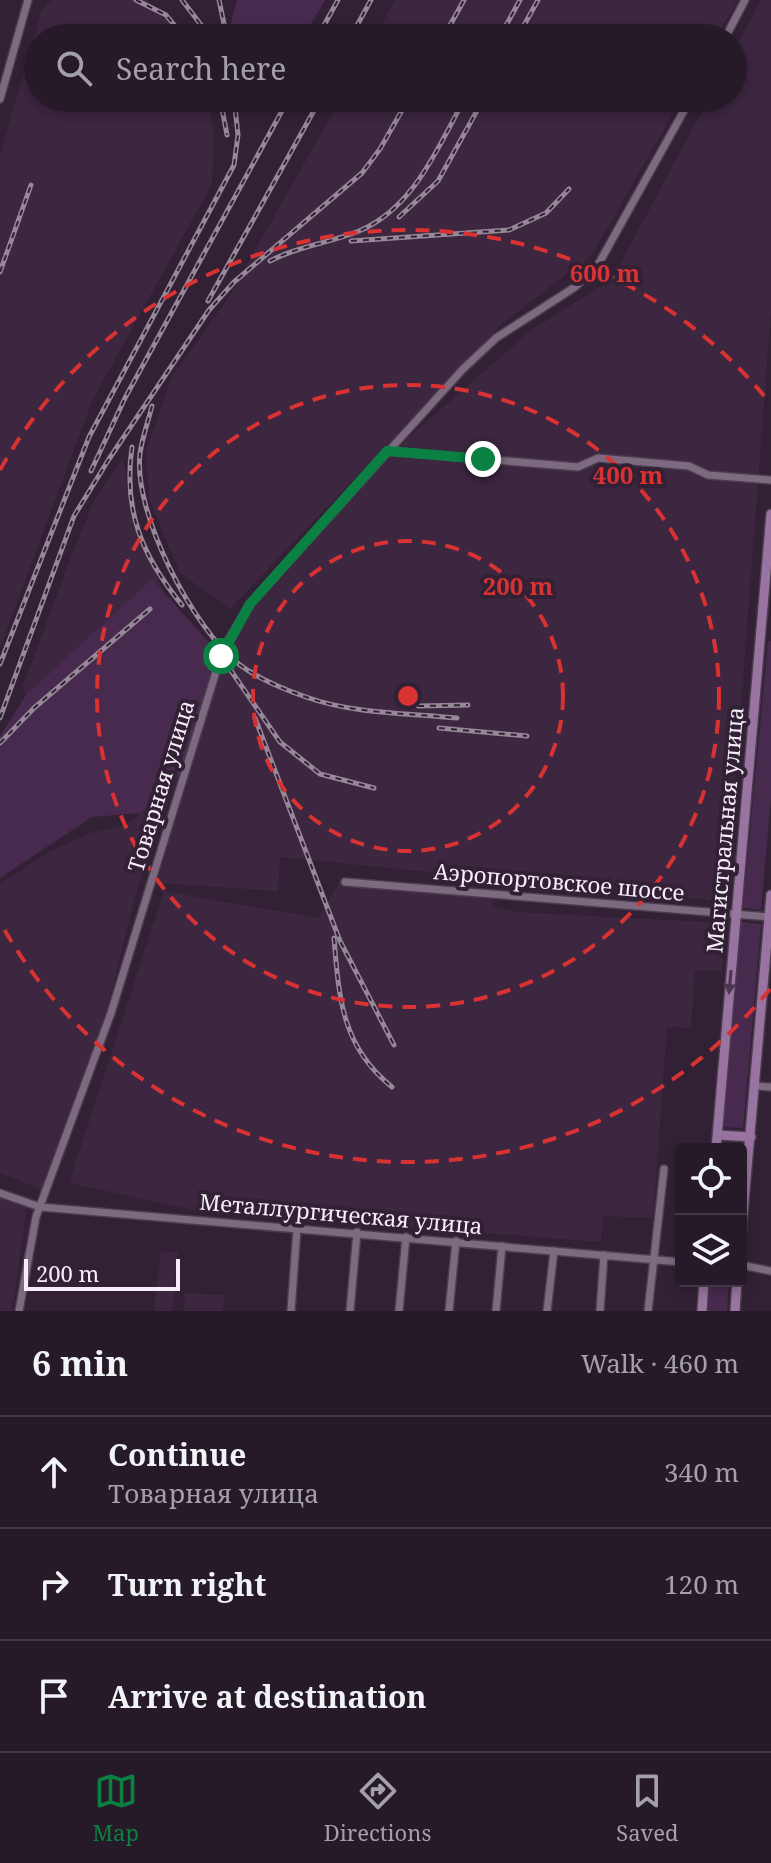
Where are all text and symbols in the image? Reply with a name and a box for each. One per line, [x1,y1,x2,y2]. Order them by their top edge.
search box [24,24,747,112]
icon: search [52,46,96,90]
text: Search here [116,48,286,89]
text: 600 m [570,256,641,289]
route end [465,441,501,477]
text: 400 m [593,458,664,491]
text: 200 m [483,569,554,602]
route start [203,638,239,674]
centre of rings [394,682,422,710]
street label: Товарная улица [120,696,200,875]
street label: Магистральная улица [698,706,750,954]
street label: Аэропортовское шоссе [432,855,686,907]
one-way arrow [723,970,736,995]
map controls [675,1143,747,1287]
button: locate [675,1143,747,1215]
street label: Металлургическая улица [198,1186,484,1240]
button: layers [675,1215,747,1287]
scale bar [24,1255,180,1291]
text: 200 m [36,1258,99,1288]
text: 6 min [32,1340,128,1386]
text: Walk · 460 m [581,1345,739,1381]
text: Continue [108,1434,246,1475]
icon: ahead [32,1450,76,1494]
text: 340 m [664,1454,739,1490]
text: Товарная улица [108,1475,319,1511]
icon: right [32,1562,76,1606]
text: Turn right [108,1564,266,1605]
text: 120 m [664,1566,739,1602]
icon: arrive [32,1674,76,1718]
text: Arrive at destination [108,1676,427,1717]
tab: Map [92,1769,139,1847]
tab: Directions [324,1769,431,1847]
tab: Saved [616,1769,679,1847]

